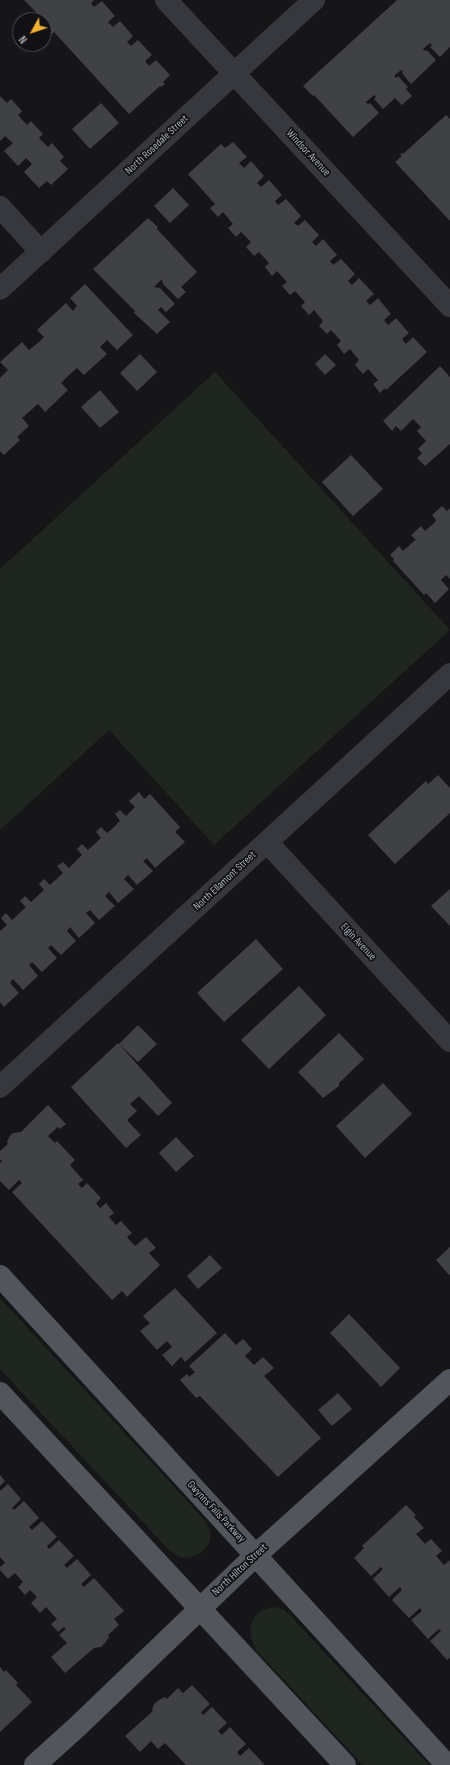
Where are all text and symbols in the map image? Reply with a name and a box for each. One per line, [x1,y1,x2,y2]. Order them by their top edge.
north arrow [12,12,52,52]
text: N [16,33,30,46]
street label: North Rosedale Street [123,112,191,178]
street label: Windsor Avenue [283,127,333,179]
street label: North Ellamont Street [191,849,259,913]
street label: Elgin Avenue [337,921,379,963]
street label: Gwynns Falls Parkway [184,1478,248,1546]
street label: North Hilton Street [210,1541,270,1599]

